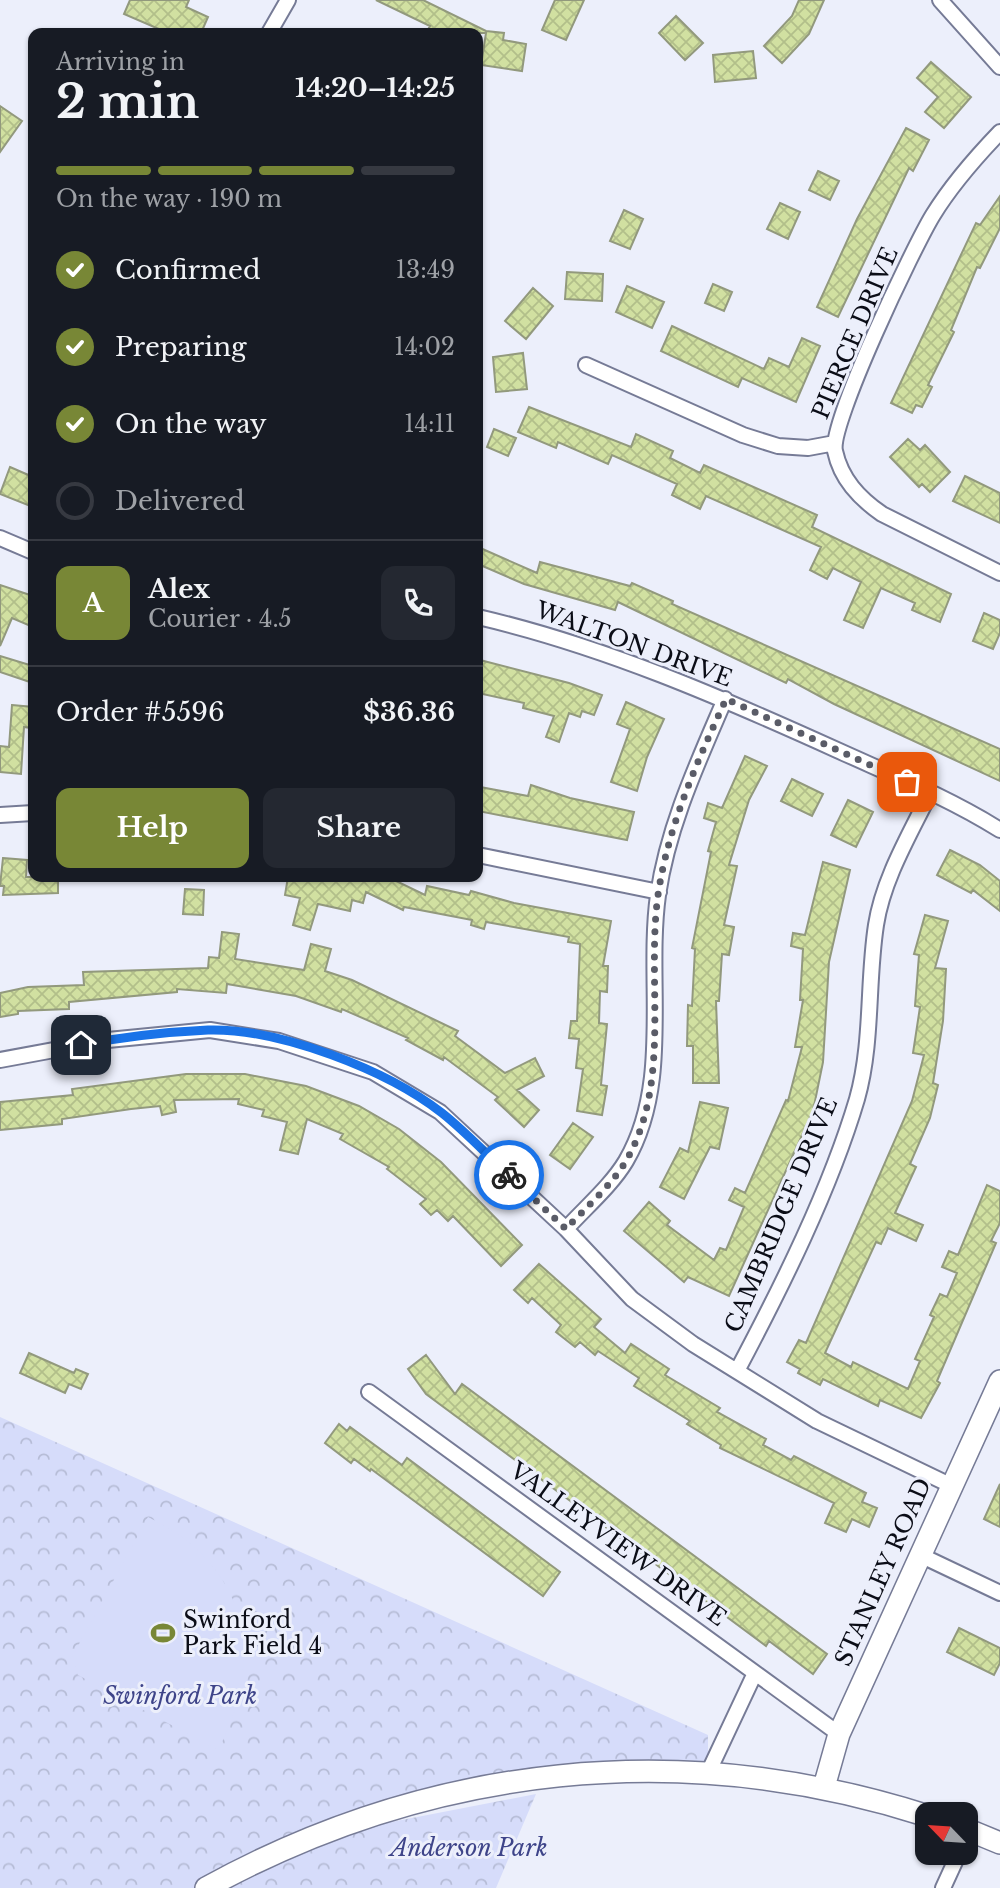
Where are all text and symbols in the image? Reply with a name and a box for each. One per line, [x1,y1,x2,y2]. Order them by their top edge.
text: Arriving in [56,48,185,76]
text: 14:20–14:25 [295,72,455,104]
text: 2 min [56,73,199,130]
text: On the way · 190 m [56,185,282,213]
street label: PIERCE DRIVE [806,243,904,423]
icon: check [56,251,94,289]
text: Confirmed [115,254,260,286]
text: 13:49 [396,256,455,284]
icon: check [56,328,94,366]
text: Preparing [115,331,247,363]
text: 14:02 [394,333,455,361]
icon: check [56,405,94,443]
text: On the way [115,408,267,440]
text: 14:11 [404,410,455,438]
text: Delivered [115,485,245,517]
button: phone [381,566,455,640]
text: Alex [148,573,210,605]
text: A [82,587,104,619]
street label: WALTON DRIVE [531,595,736,693]
text: Courier · 4.5 [148,605,292,633]
text: Order #5596 [56,696,225,728]
text: $36.36 [363,696,455,728]
pin [877,752,937,812]
icon: bag [888,763,926,801]
button: Help [56,788,249,868]
button: Share [263,788,455,868]
pin [51,1015,111,1075]
icon: home [62,1026,100,1064]
street label: CAMBRIDGE DRIVE [719,1093,843,1337]
courier [474,1140,544,1210]
icon: bike [490,1156,528,1194]
street label: VALLEYVIEW DRIVE [504,1456,732,1632]
street label: STANLEY ROAD [829,1474,937,1670]
place label: Swinford Park Field 4 [183,1606,322,1660]
sports icon: Swinford Park Field 4 [149,1619,177,1647]
park label: Swinford Park [103,1682,257,1710]
north arrow [915,1802,978,1866]
map controls [915,1802,978,1865]
park label: Anderson Park [388,1834,547,1862]

